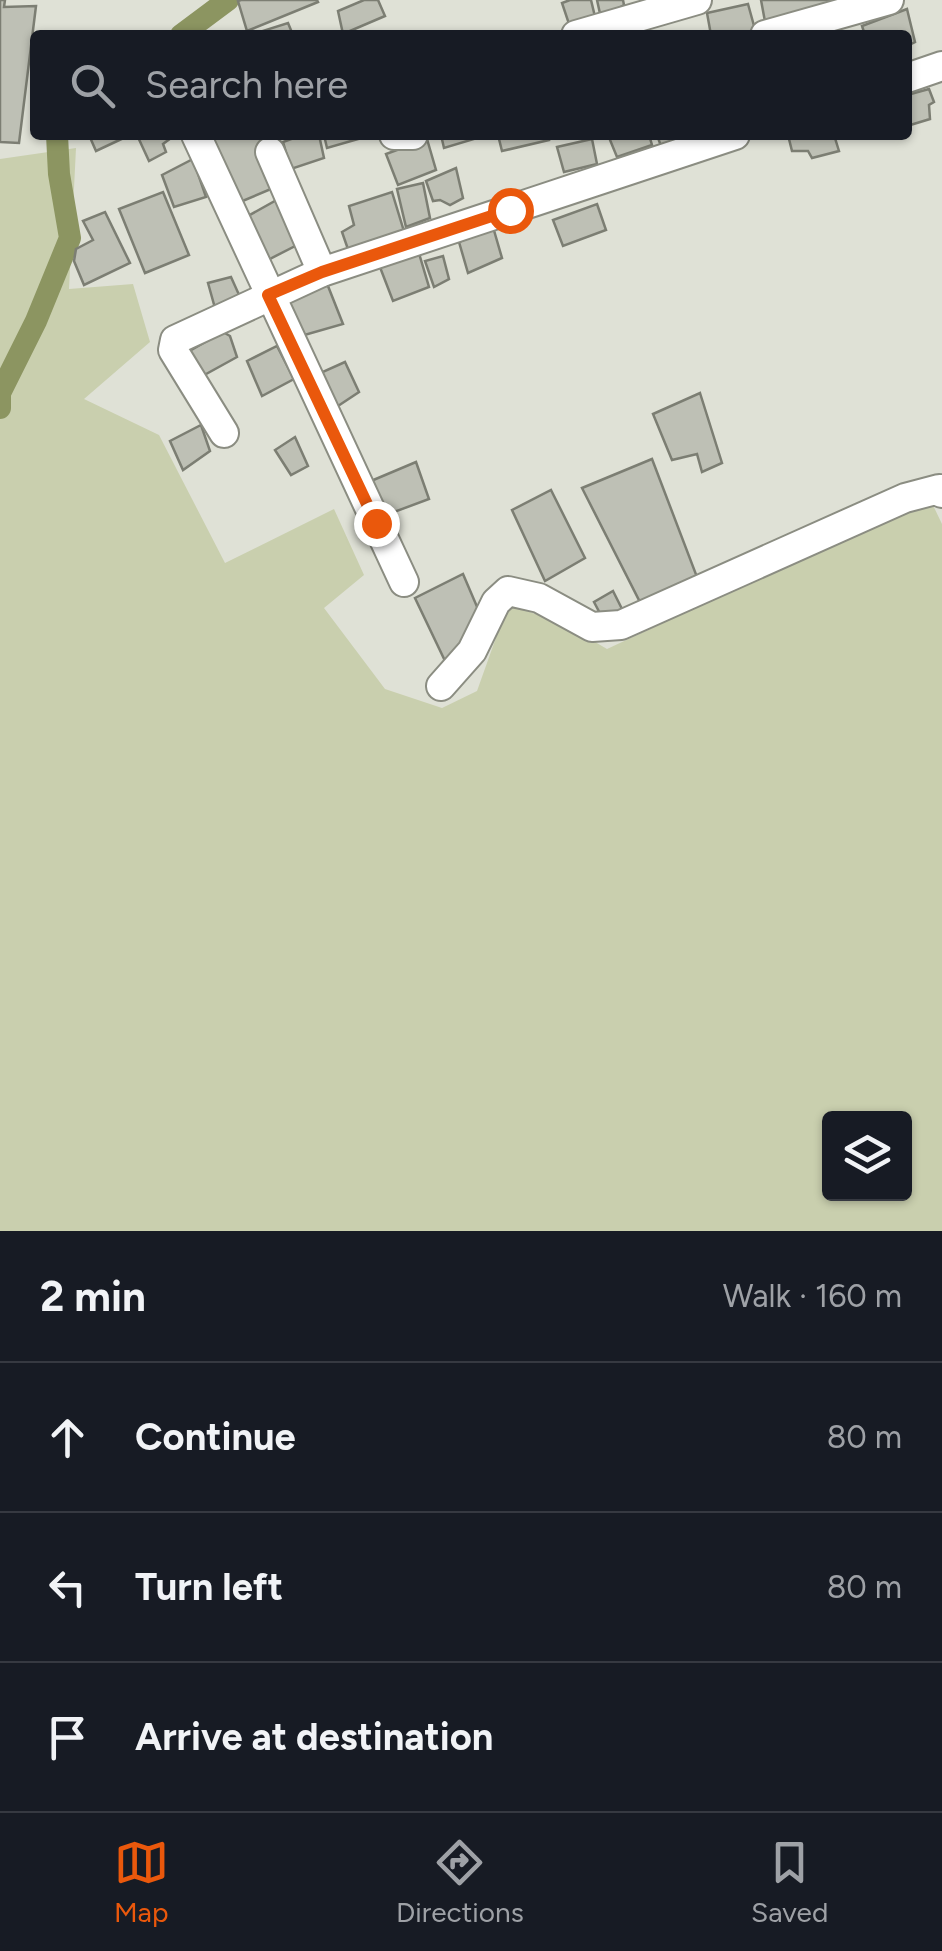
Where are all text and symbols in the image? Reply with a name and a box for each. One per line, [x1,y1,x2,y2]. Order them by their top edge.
search box [30,30,912,140]
icon: search [65,58,120,113]
text: Search here [145,62,348,108]
route start [488,188,534,234]
route end [354,501,400,547]
map controls [822,1111,912,1201]
button: layers [822,1111,912,1201]
text: 2 min [40,1271,146,1322]
text: Walk · 160 m [723,1277,902,1315]
icon: ahead [40,1410,95,1465]
text: Continue [135,1414,296,1460]
text: 80 m [827,1418,902,1456]
icon: left [40,1560,95,1615]
text: Turn left [135,1564,283,1610]
text: 80 m [827,1568,902,1606]
icon: arrive [40,1710,95,1765]
text: Arrive at destination [135,1714,493,1760]
tab: Map [114,1835,169,1929]
tab: Directions [396,1835,524,1929]
tab: Saved [751,1835,828,1929]

